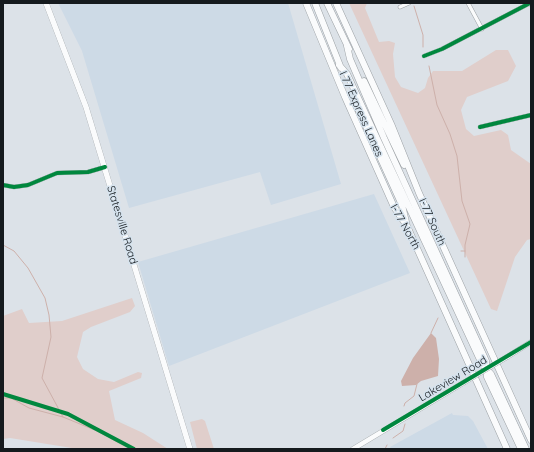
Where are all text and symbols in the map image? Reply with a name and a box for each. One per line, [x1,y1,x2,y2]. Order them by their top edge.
street label: I 77 Express Lanes [336,69,386,159]
street label: Statesville Road [104,184,140,266]
street label: I-77 South [416,196,448,248]
street label: I-77 North [387,202,423,252]
street label: Lakeview Road [416,353,490,405]

